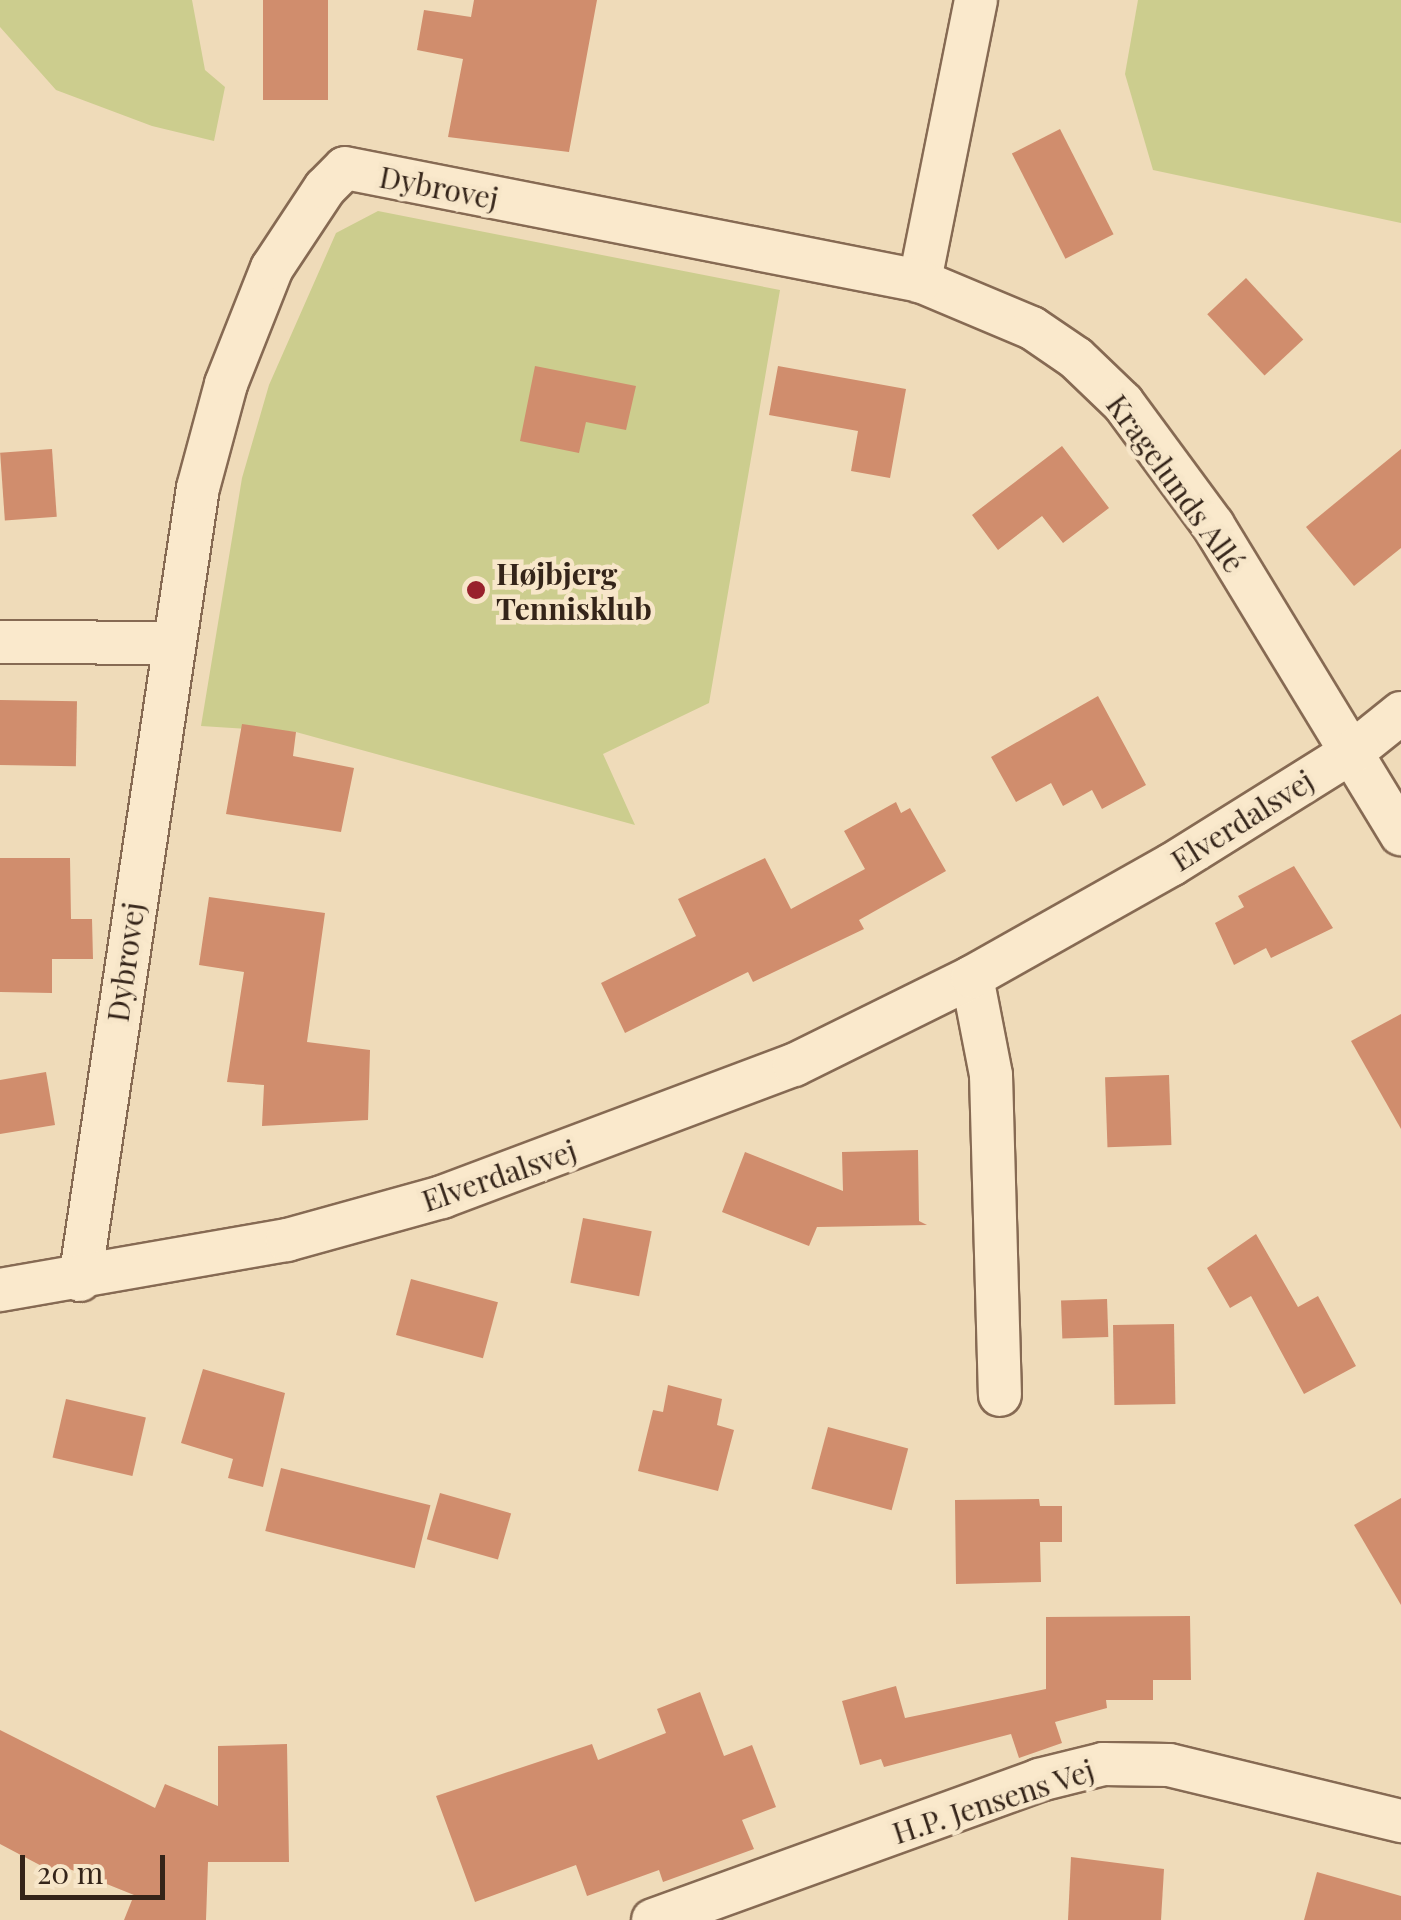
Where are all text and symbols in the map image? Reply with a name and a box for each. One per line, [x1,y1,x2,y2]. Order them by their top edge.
street label: Dybrovej [377,158,501,216]
street label: Kragelunds Allé [1099,387,1253,579]
place label: Højbjerg Tennisklub [496,555,652,626]
marker: Højbjerg Tennisklub [465,579,487,601]
street label: Elverdalsvej [1164,762,1320,878]
street label: Dybrovej [99,900,151,1024]
street label: Elverdalsvej [417,1132,581,1218]
street label: H.P. Jensens Vej [887,1751,1099,1851]
scale bar [25,1835,170,1897]
text: 20 m [37,1852,103,1892]

